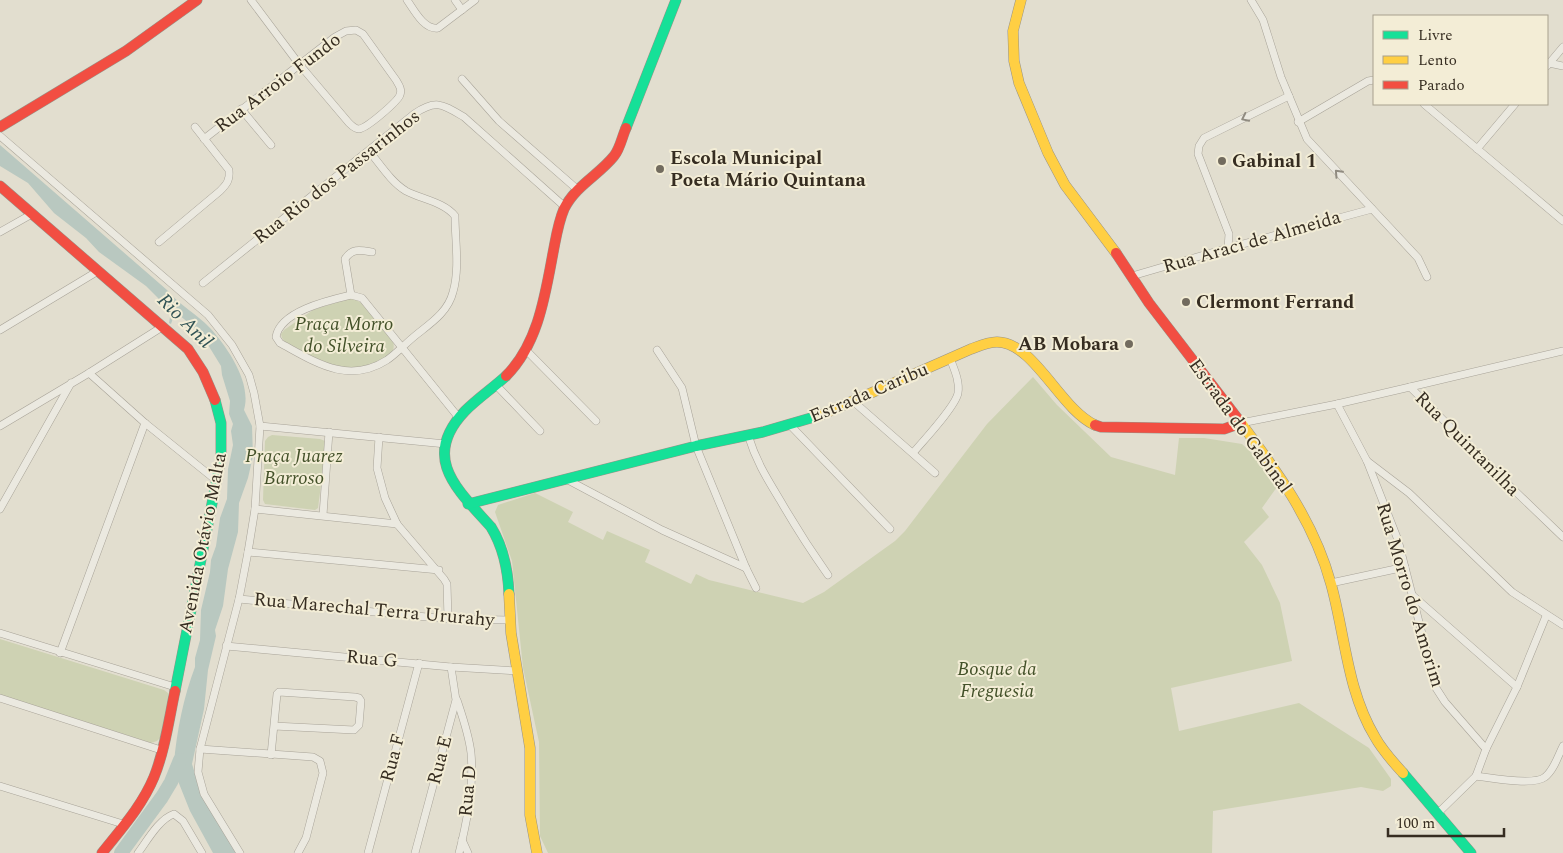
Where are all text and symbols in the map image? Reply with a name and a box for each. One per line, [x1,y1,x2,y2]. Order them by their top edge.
legend [1373,15,1548,105]
text: Livre [1418,24,1453,47]
street label: Rua Arroio Fundo [209,26,347,140]
text: Lento [1418,49,1457,72]
text: Parado [1418,74,1465,97]
street label: Rua Rio dos Passarinhos [247,102,427,252]
one-way arrow [1241,111,1250,122]
place label: Escola Municipal Poeta Mário Quintana [670,144,866,195]
place label: Gabinal 1 [1232,147,1317,176]
marker: Gabinal 1 [1216,155,1228,167]
marker: Escola Municipal Poeta Mário Quintana [654,163,666,175]
one-way arrow [1335,170,1344,179]
street label: Rua Araci de Almeida [1160,203,1345,281]
water label: Rio Anil [150,286,220,356]
place label: Clermont Ferrand [1196,288,1354,317]
marker: Clermont Ferrand [1180,296,1192,308]
park label: Praça Morro do Silveira [295,310,393,361]
place label: AB Mobara [1018,330,1119,359]
marker: AB Mobara [1123,338,1135,350]
street label: Estrada do Gabinal [1181,352,1299,500]
street label: Estrada Caribu [805,355,933,431]
street label: Rua Quintanilha [1408,385,1527,504]
park label: Praça Juarez Barroso [245,442,343,493]
street label: Avenida Otávio Malta [171,449,235,636]
street label: Rua Morro do Amorim [1368,499,1452,691]
street label: Rua Marechal Terra Ururahy [252,585,496,635]
street label: Rua G [345,642,399,676]
park label: Bosque da Freguesia [957,655,1037,706]
street label: Rua F [373,731,413,785]
street label: Rua E [420,732,460,788]
street label: Rua D [451,764,485,818]
scale bar [1388,806,1504,838]
text: 100 m [1396,812,1435,835]

